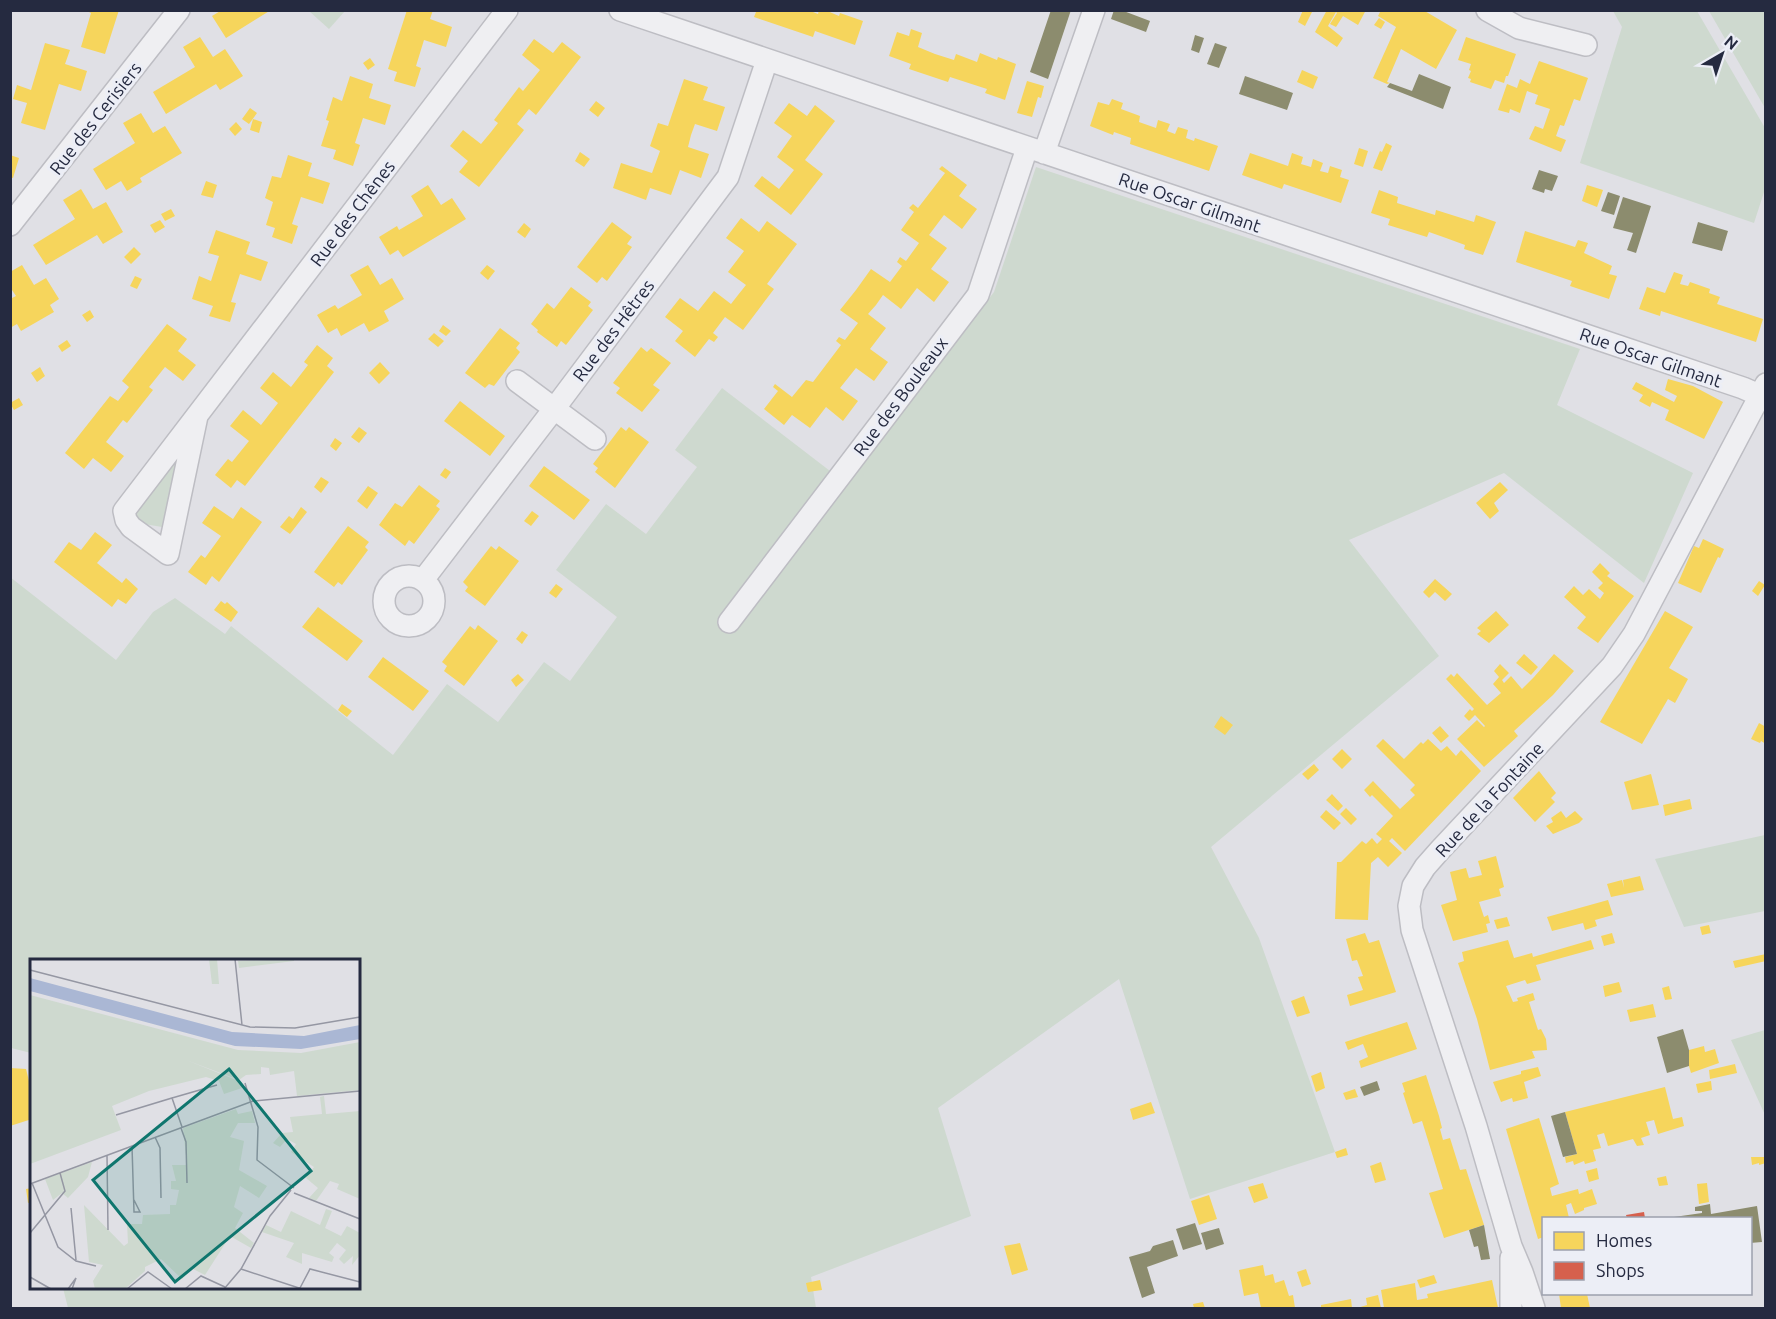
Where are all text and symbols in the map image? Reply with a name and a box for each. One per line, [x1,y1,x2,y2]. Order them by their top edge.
north arrow [1692,24,1752,84]
text: N [1721,32,1742,53]
street label: Rue des Cerisiers [45,58,145,178]
street label: Rue des Chênes [306,156,398,270]
street label: Rue Oscar Gilmant [1116,168,1264,236]
street label: Rue des Hêtres [568,275,658,385]
street label: Rue Oscar Gilmant [1577,323,1725,391]
street label: Rue des Bouleaux [849,333,951,459]
street label: Rue de la Fontaine [1431,738,1547,860]
inset map [30,959,360,1289]
legend [1542,1217,1752,1295]
text: Homes [1596,1230,1653,1250]
text: Shops [1596,1260,1645,1280]

